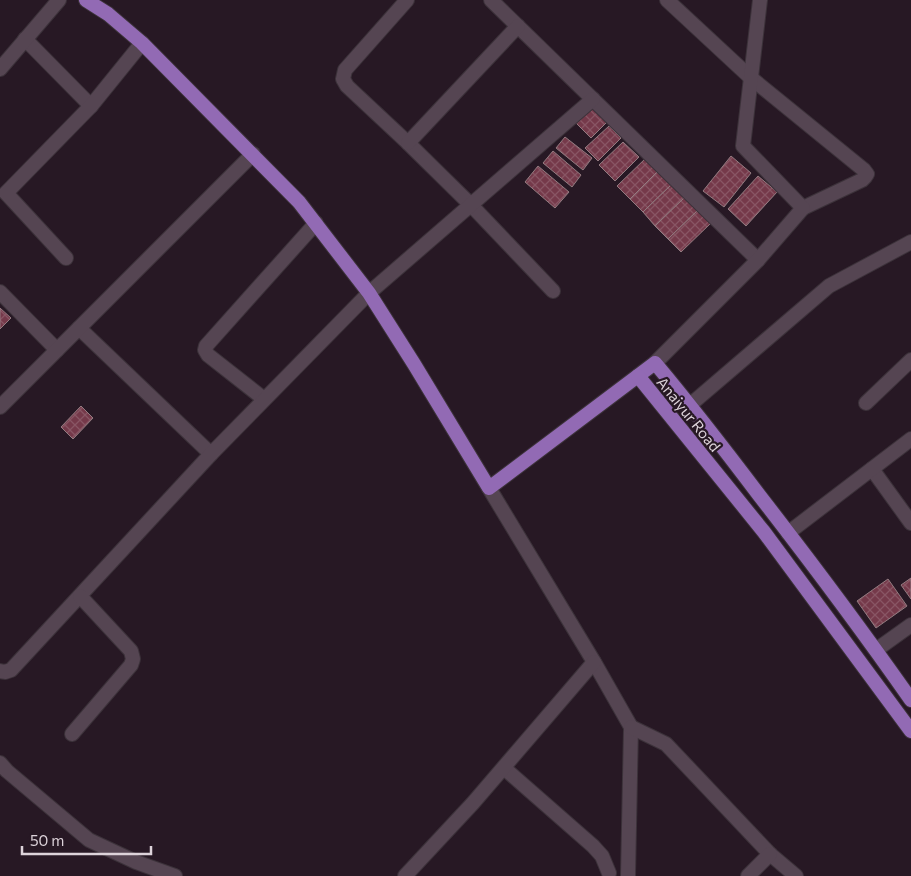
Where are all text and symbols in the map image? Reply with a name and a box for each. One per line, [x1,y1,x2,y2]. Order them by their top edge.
street label: Anaiyur Road [653,373,725,455]
scale bar [22,824,151,856]
text: 50 m [30,831,64,849]

